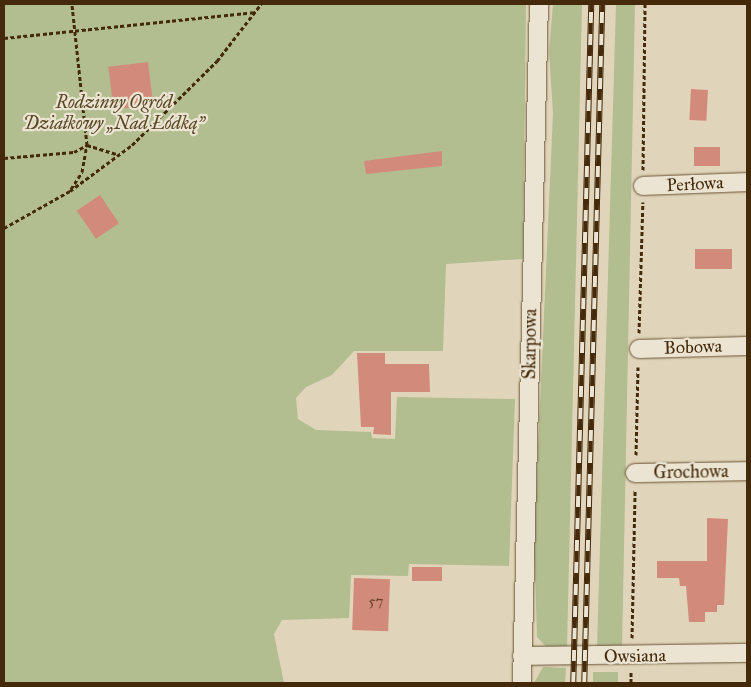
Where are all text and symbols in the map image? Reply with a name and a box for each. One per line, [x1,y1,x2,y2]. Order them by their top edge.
park label: Rodzinny Ogród Działkowy „Nad Łódką” [23,92,205,134]
street label: Perłowa [666,172,724,196]
street label: Skarpowa [519,309,541,379]
street label: Bobowa [663,335,723,359]
street label: Grochowa [653,461,729,483]
house number: 57 [369,593,383,611]
street label: Owsiana [604,645,666,667]

